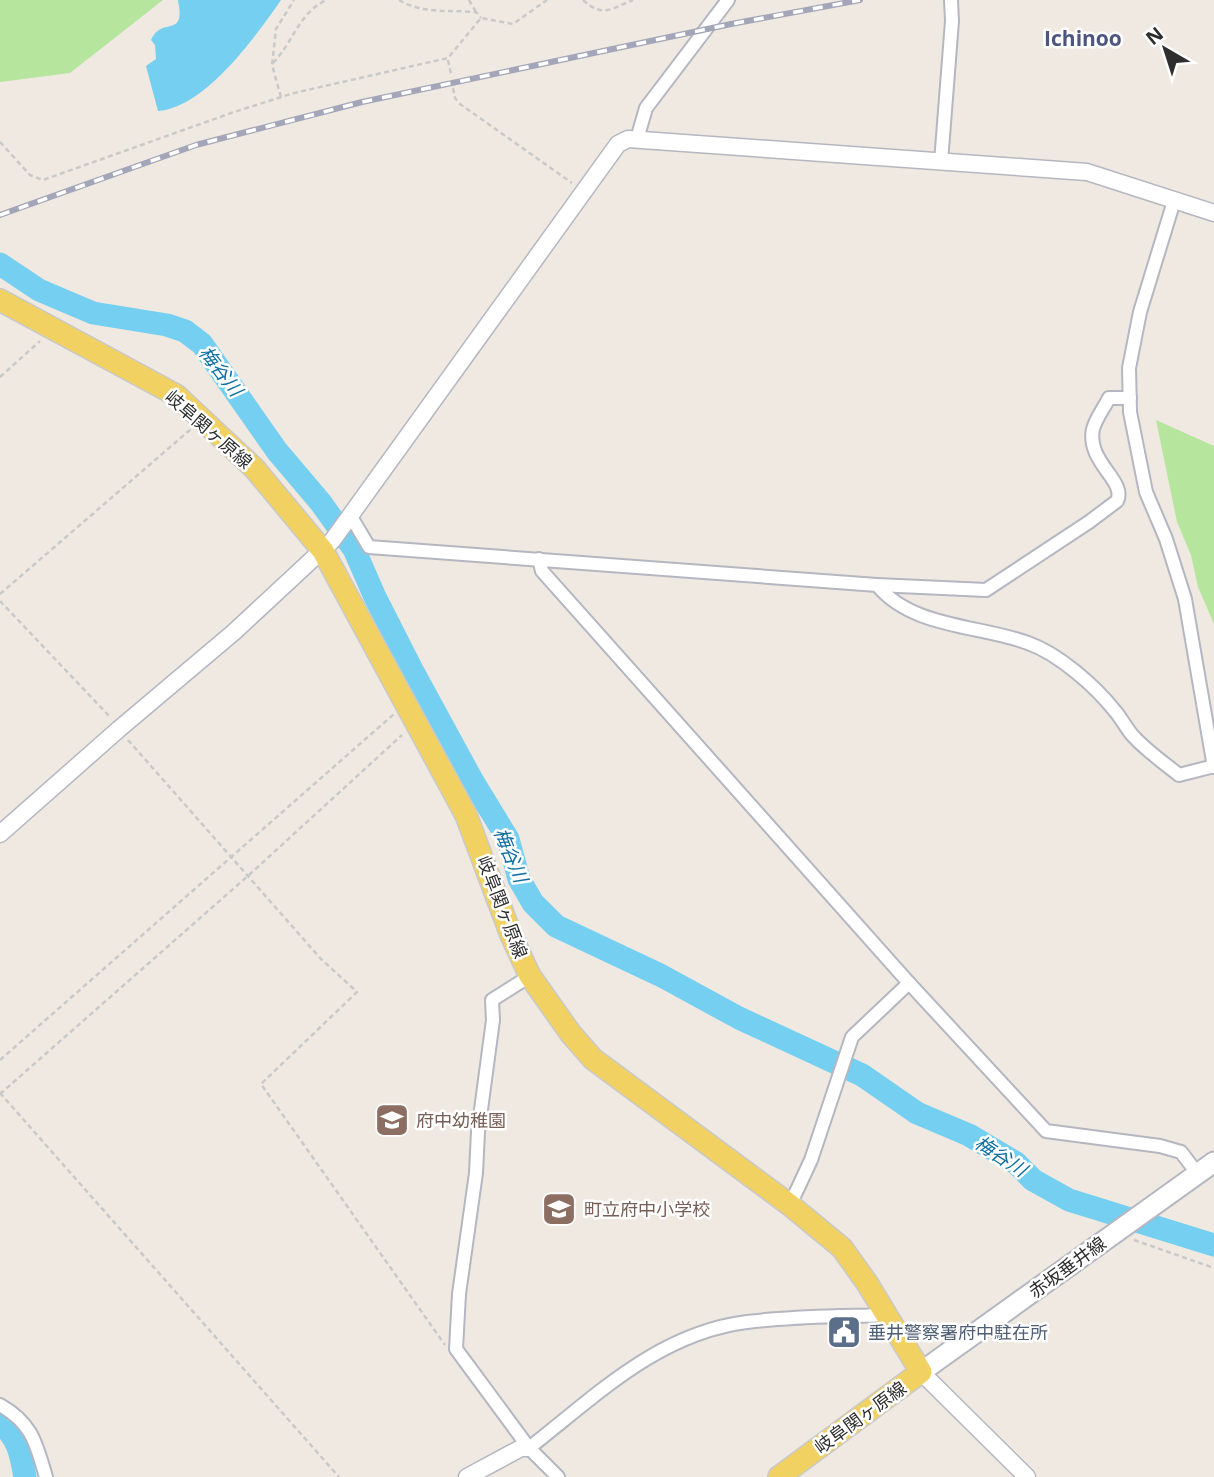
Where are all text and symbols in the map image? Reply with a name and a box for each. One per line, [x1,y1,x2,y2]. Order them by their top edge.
north arrow [1130,14,1200,84]
text: N [1140,21,1168,51]
district label: Ichinoo [1044,24,1122,52]
water label: 梅谷川 [193,341,250,403]
street label: 岐阜関ヶ原線 [160,385,258,473]
water label: 梅谷川 [488,824,535,888]
street label: 岐阜関ヶ原線 [472,852,534,962]
school or university icon: 府中幼稚園 [373,1101,411,1139]
place label: 府中幼稚園 [416,1108,506,1132]
water label: 梅谷川 [970,1130,1034,1184]
school or university icon: 町立府中小学校 [540,1190,578,1228]
place label: 町立府中小学校 [584,1197,710,1221]
street label: 赤坂垂井線 [1024,1231,1110,1303]
public building icon: 垂井警察署府中駐在所 [825,1313,863,1351]
place label: 垂井警察署府中駐在所 [868,1320,1048,1344]
street label: 岐阜関ヶ原線 [809,1376,911,1458]

